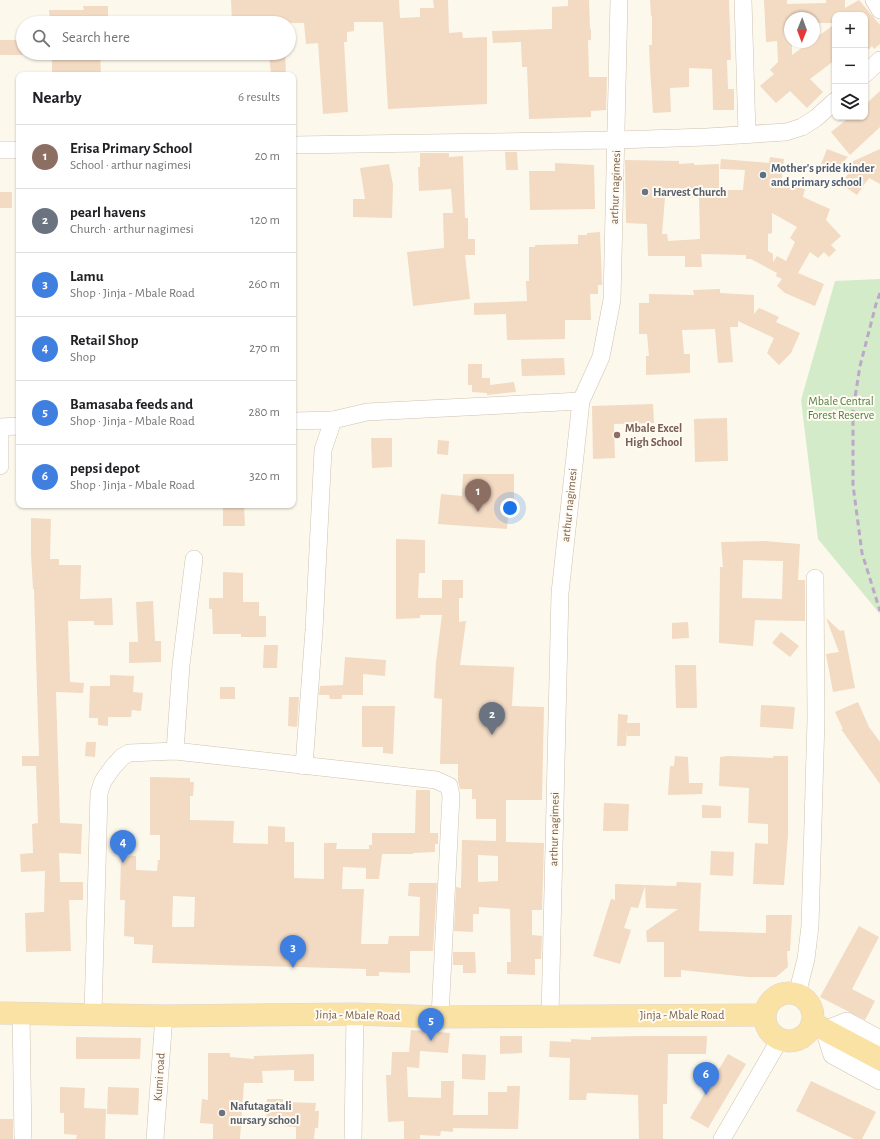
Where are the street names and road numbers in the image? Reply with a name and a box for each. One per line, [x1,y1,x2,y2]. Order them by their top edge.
street label: arthur nagimesi [608,150,622,224]
street label: arthur nagimesi [559,467,579,543]
street label: arthur nagimesi [547,792,561,866]
street label: Jinja - Mbale Road [316,1008,400,1023]
street label: Jinja - Mbale Road [640,1009,724,1022]
street label: Kumi road [151,1052,167,1102]

